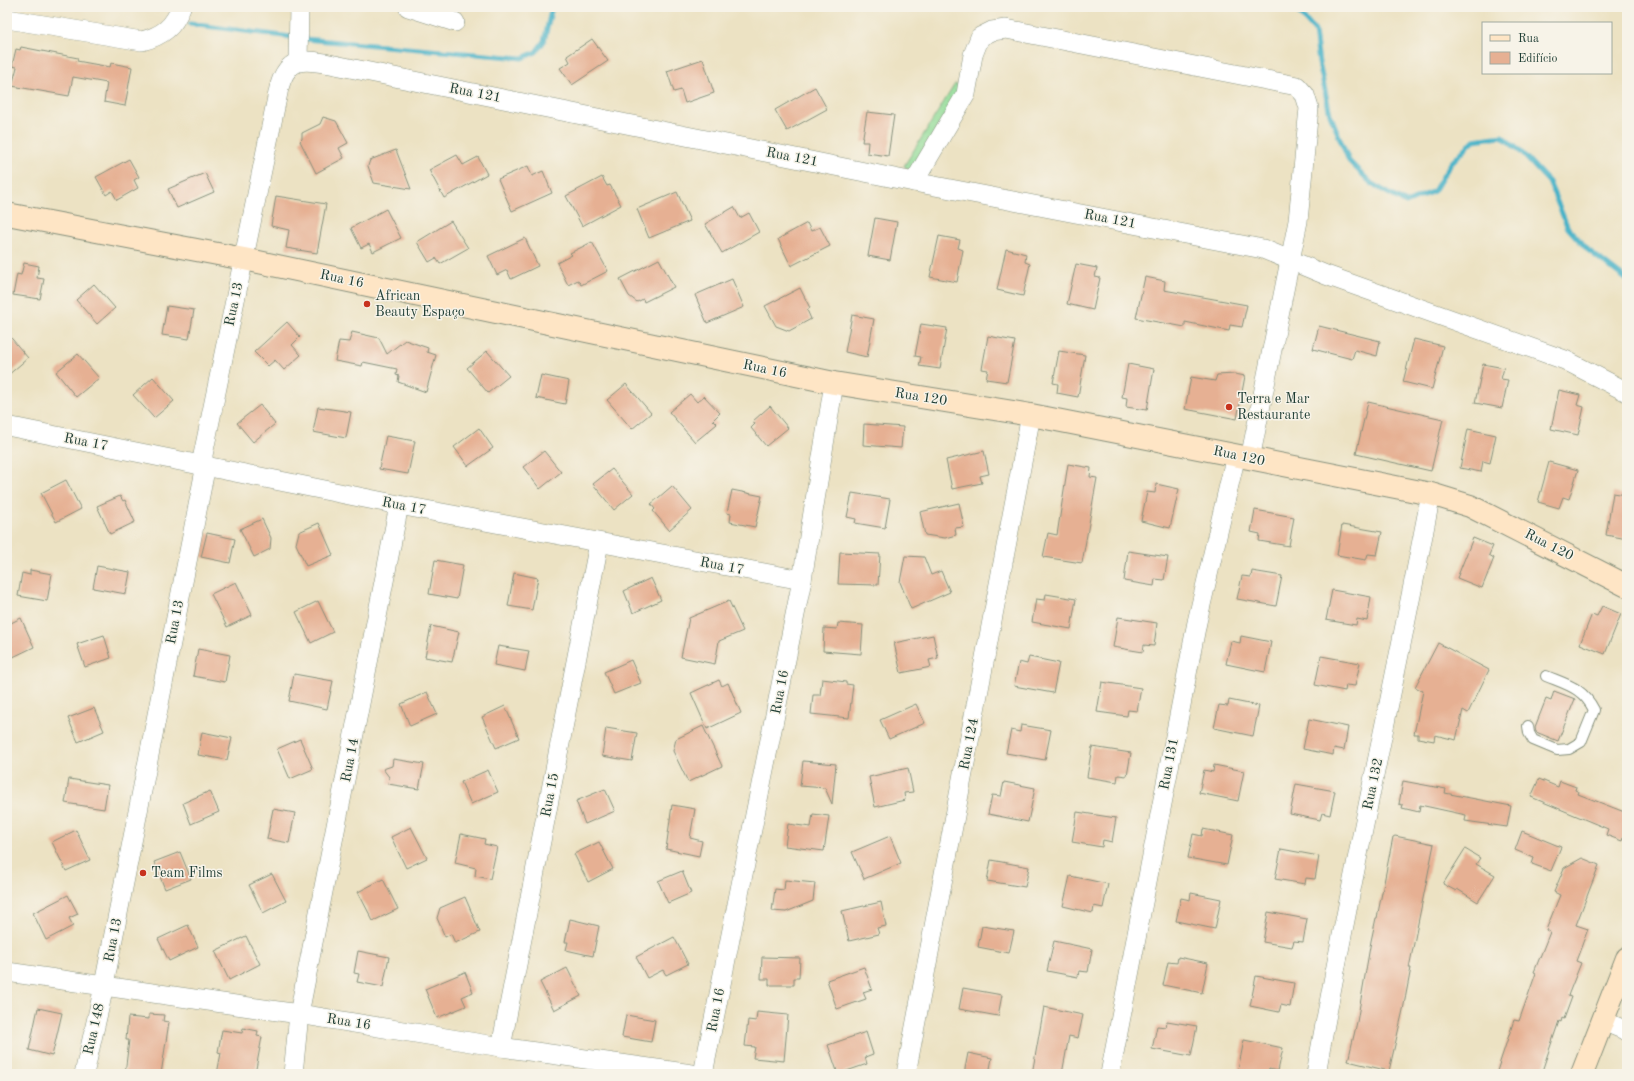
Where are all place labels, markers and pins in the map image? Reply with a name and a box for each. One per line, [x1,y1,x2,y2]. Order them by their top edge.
place label: African Beauty Espaço [375,289,465,319]
marker: African Beauty Espaço [362,299,372,309]
place label: Terra e Mar Restaurante [1237,392,1310,422]
marker: Terra e Mar Restaurante [1224,402,1234,412]
place label: Team Films [151,866,223,880]
marker: Team Films [138,868,148,878]

